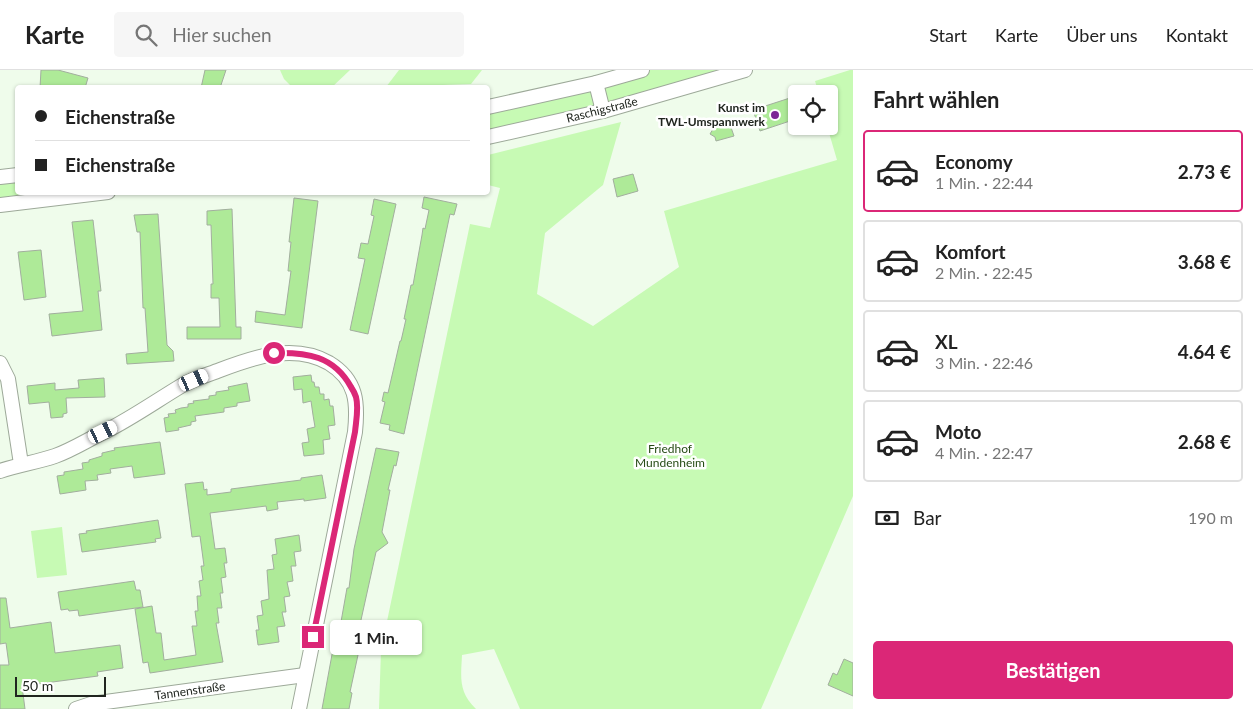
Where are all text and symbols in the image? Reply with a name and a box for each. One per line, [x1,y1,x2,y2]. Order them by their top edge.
search box [114,12,464,57]
text: Karte [25,20,84,49]
icon: search [132,21,160,49]
text: Hier suchen [172,23,272,46]
text: Start [929,24,967,46]
text: Karte [995,24,1038,46]
text: Über uns [1066,24,1138,46]
text: Kontakt [1166,24,1228,46]
map controls [788,85,838,135]
button: locate [788,85,838,135]
text: Fahrt wählen [873,86,1000,113]
street label: Raschigstraße [565,93,639,126]
place label: Kunst im TWL-Umspannwerk [658,100,766,129]
text: Eichenstraße [65,105,175,128]
marker: Kunst im TWL-Umspannwerk [769,109,781,121]
icon: car [875,149,920,194]
text: Economy [935,150,1013,173]
text: Eichenstraße [65,153,175,176]
text: 2.73 € [1178,160,1231,183]
text: 1 Min. · 22:44 [935,173,1033,192]
icon: car [875,239,920,284]
text: Komfort [935,240,1006,263]
text: 3.68 € [1178,250,1231,273]
text: 2 Min. · 22:45 [935,263,1033,282]
icon: car [875,329,920,374]
text: XL [935,330,958,353]
text: 4.64 € [1178,340,1231,363]
route start [263,342,285,364]
text: 3 Min. · 22:46 [935,353,1033,372]
car [177,367,210,393]
car [86,419,119,445]
icon: car [875,419,920,464]
text: Moto [935,420,981,443]
text: 2.68 € [1178,430,1231,453]
park label: Friedhof Mundenheim [635,441,705,470]
text: 4 Min. · 22:47 [935,443,1033,462]
icon: cash [873,504,901,532]
text: Bar [913,506,942,529]
text: 190 m [1188,508,1233,527]
callout: 1 Min. [330,620,423,654]
route end [302,626,324,648]
text: 1 Min. [353,628,399,647]
button: Bestätigen [873,641,1233,699]
scale bar [15,674,106,697]
text: 50 m [22,677,53,694]
street label: Tannenstraße [154,678,226,703]

